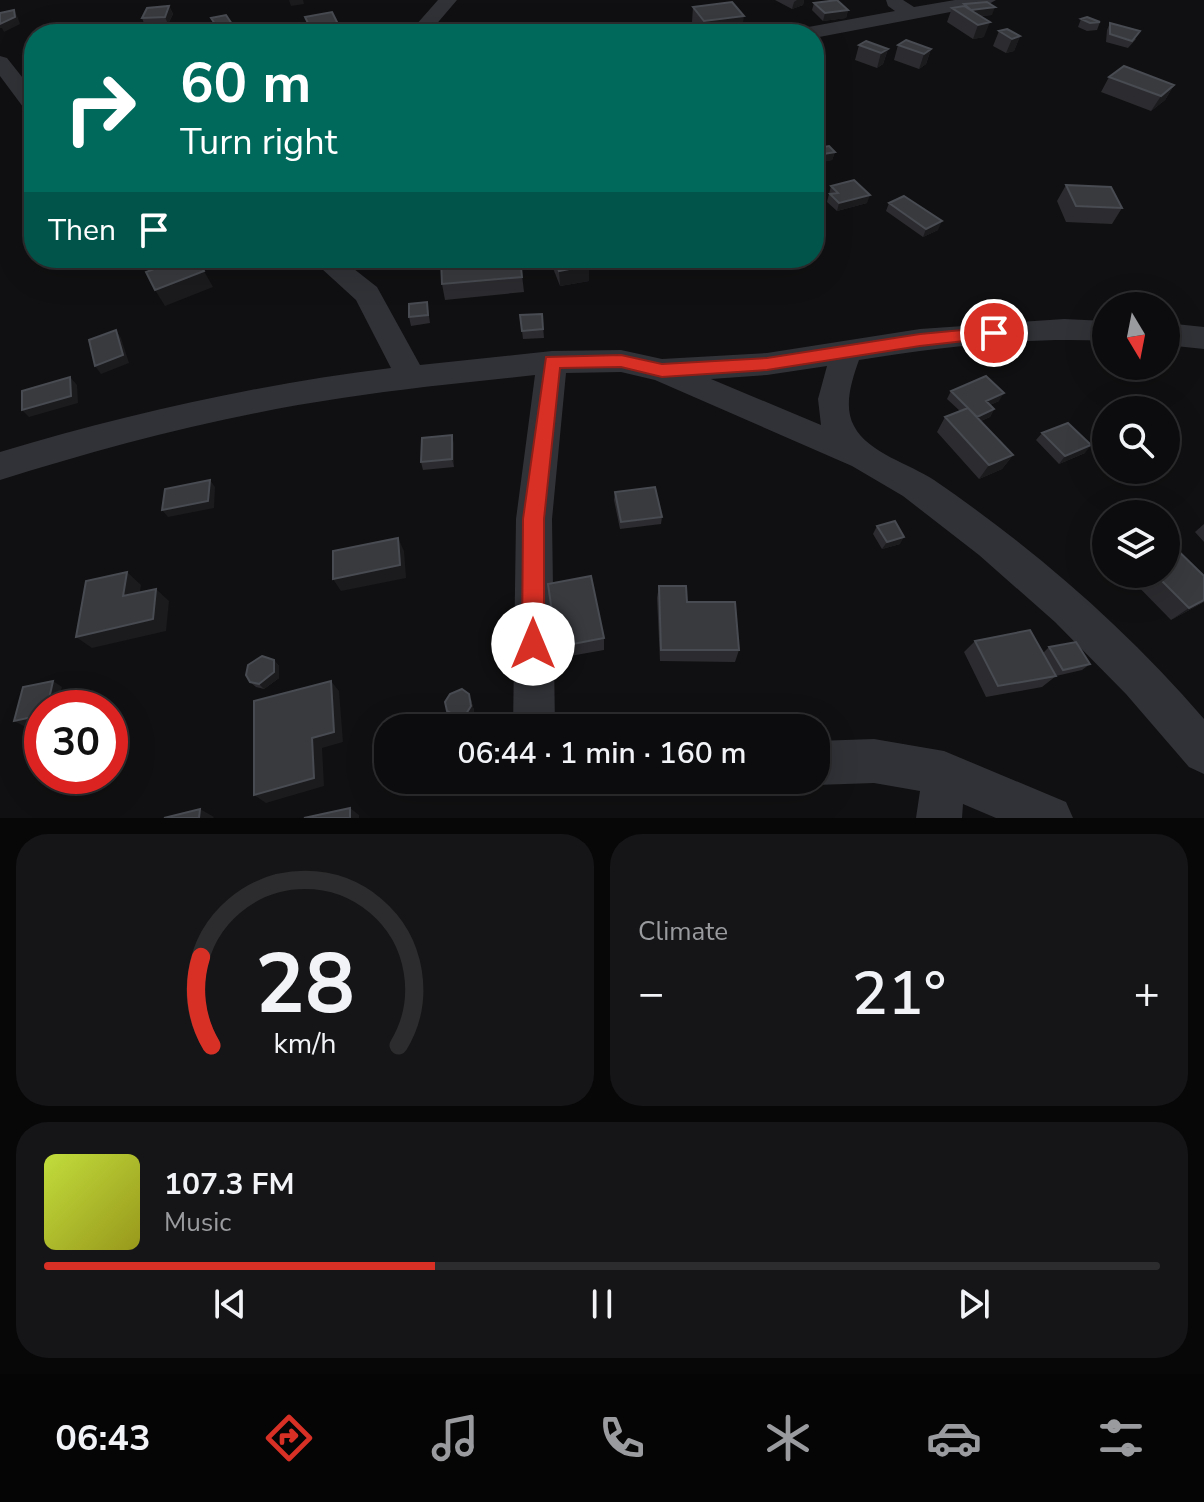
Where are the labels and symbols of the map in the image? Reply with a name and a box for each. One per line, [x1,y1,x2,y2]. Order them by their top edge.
north arrow [1092,292,1180,380]
pin [960,299,1028,367]
position arrow [491,602,575,686]
speed limit sign: 30 [24,690,128,794]

